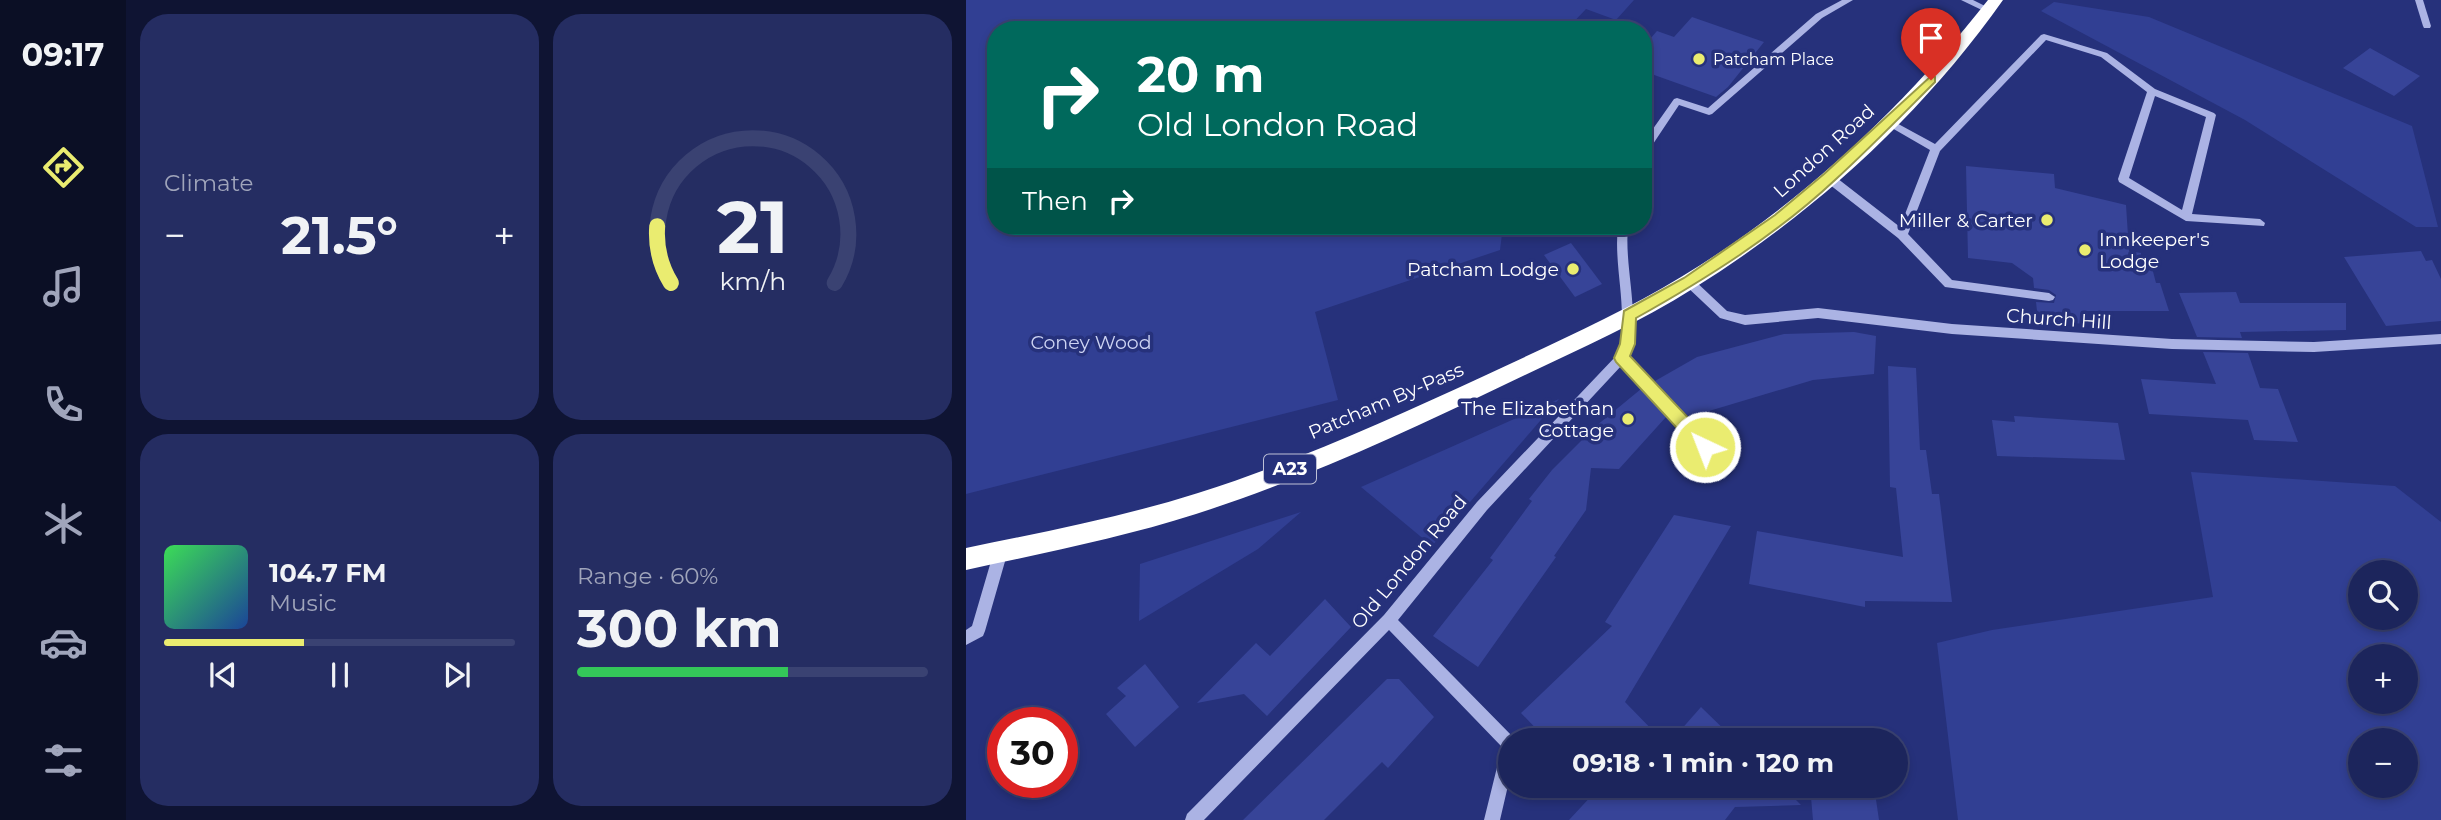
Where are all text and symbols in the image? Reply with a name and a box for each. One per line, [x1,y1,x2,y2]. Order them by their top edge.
pin [1901,8,1961,80]
icon: arrive [1912,19,1950,57]
text: 09:17 [22,35,104,74]
text: 20 m [1137,45,1264,104]
icon: right [1022,49,1113,140]
place label: Patcham Place [1713,50,1834,69]
marker: Patcham Place [1691,51,1707,67]
street label: London Road [1769,100,1879,202]
text: Old London Road [1137,105,1418,144]
icon: directions [39,143,88,192]
text: Climate [164,169,253,197]
icon: right [1102,182,1140,220]
text: 21 [717,183,788,271]
text: Then [1022,185,1088,217]
text: 21.5° [281,204,398,267]
place label: Miller & Carter [1899,209,2033,232]
text: − [164,212,186,259]
text: + [493,212,515,259]
marker: Miller & Carter [2039,212,2055,228]
place label: Innkeeper's Lodge [2099,228,2209,273]
marker: Innkeeper's Lodge [2077,242,2093,258]
place label: Patcham Lodge [1407,258,1559,281]
marker: Patcham Lodge [1565,261,1581,277]
icon: music [39,262,88,311]
text: km/h [719,266,786,296]
street label: Church Hill [2006,304,2112,334]
park label: Coney Wood [1030,331,1152,354]
street label: Patcham By-Pass [1305,358,1467,444]
icon: phone [39,380,88,429]
place label: The Elizabethan Cottage [1461,397,1614,442]
position arrow [1668,410,1742,484]
marker: The Elizabethan Cottage [1620,411,1636,427]
road number: A23 [1264,454,1316,484]
street label: Old London Road [1347,491,1471,633]
icon: climate [39,499,88,548]
text: 104.7 FM [269,557,387,589]
map controls [2348,560,2418,798]
button: search [2348,560,2418,630]
text: Range · 60% [577,562,718,590]
text: Music [269,589,337,617]
text: 300 km [577,597,782,660]
icon: car [39,618,88,667]
button: + [2348,644,2418,714]
icon: previous [204,656,242,694]
icon: pause [321,656,359,694]
icon: next [438,656,476,694]
speed limit sign: 30 [987,707,1078,798]
button: − [2348,728,2418,798]
icon: filters [39,736,88,785]
text: 09:18 · 1 min · 120 m [1572,747,1834,779]

